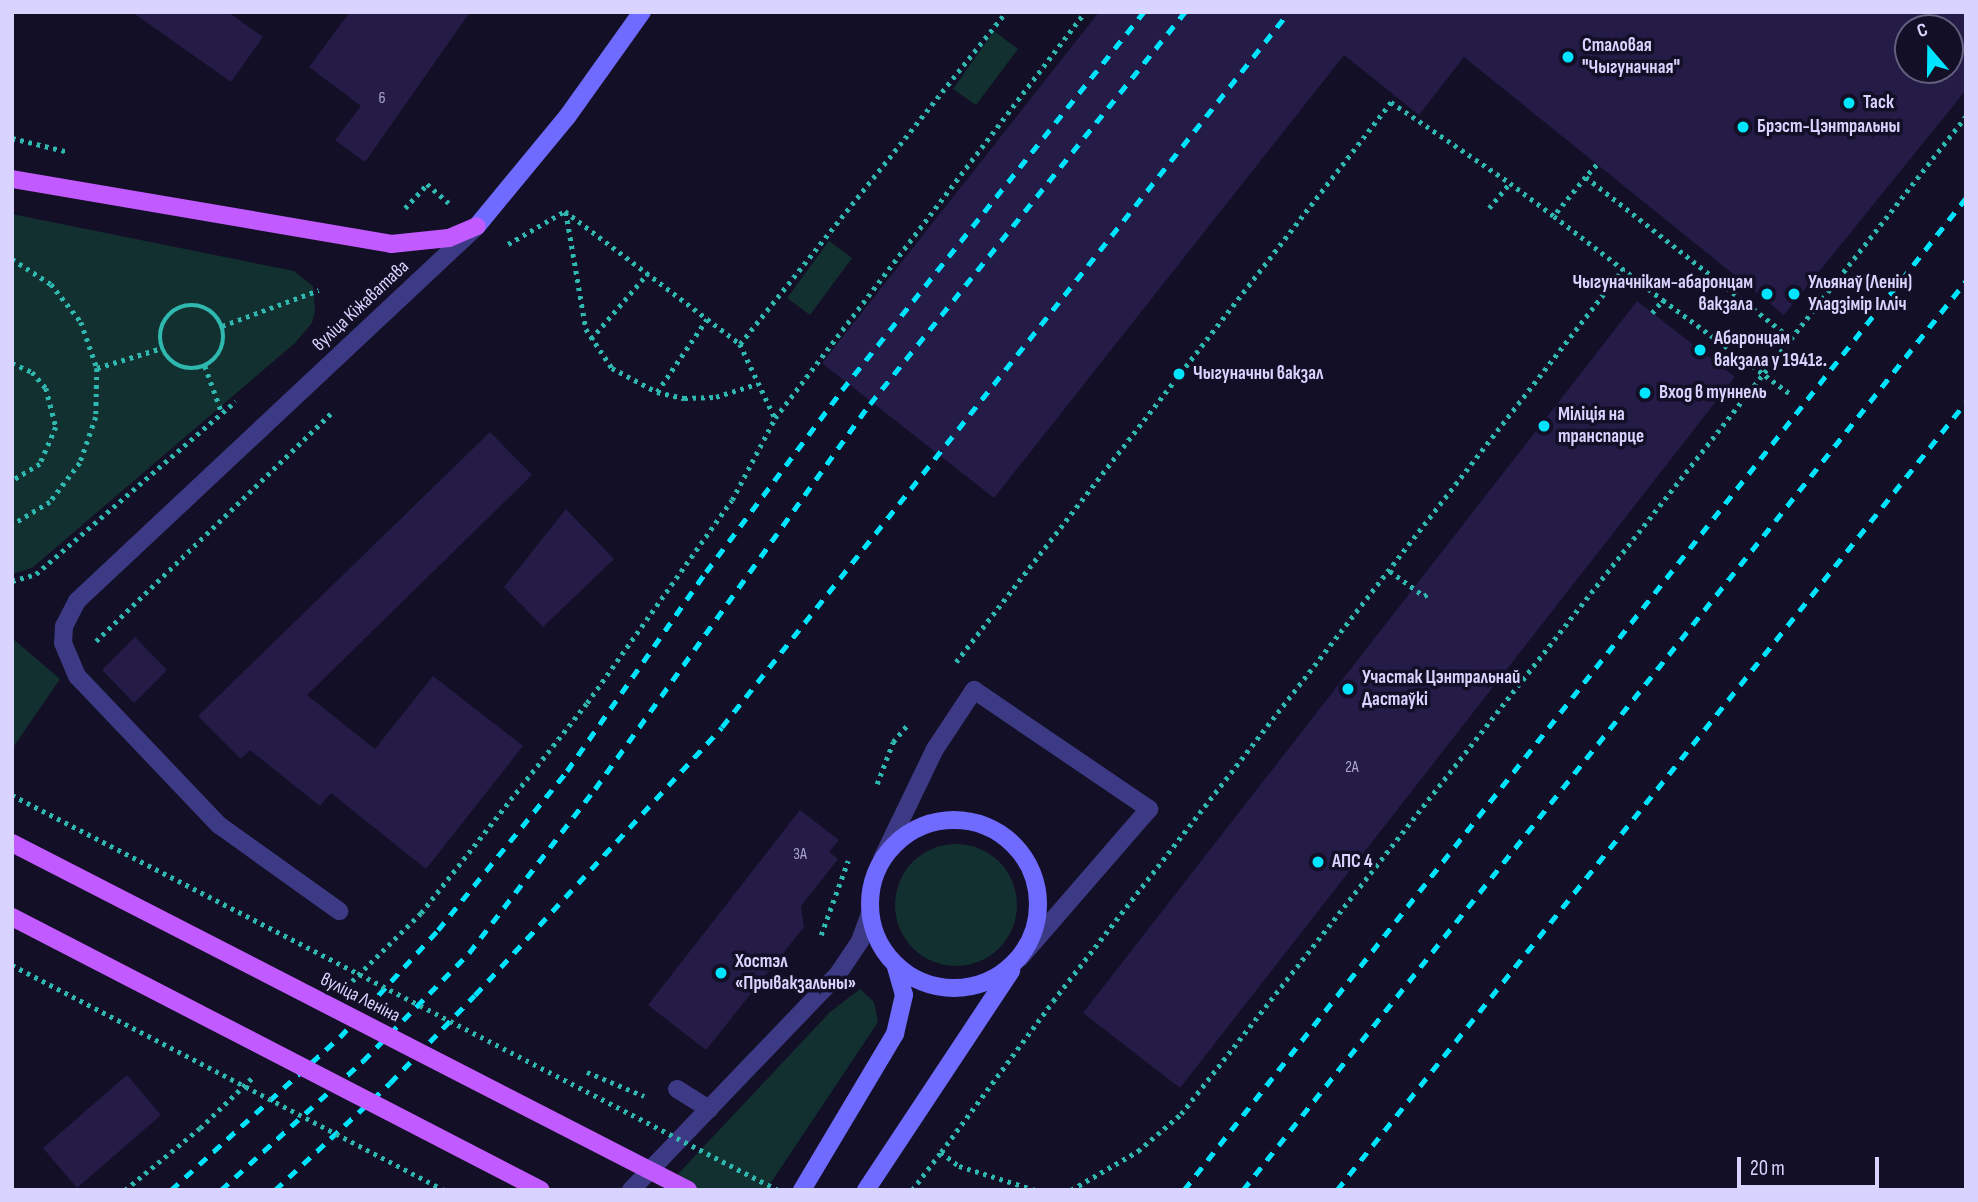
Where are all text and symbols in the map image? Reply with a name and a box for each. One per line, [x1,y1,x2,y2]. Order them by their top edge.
north arrow [1894,14,1964,84]
text: С [1914,18,1931,43]
place label: Сталовая "Чыгуначная" [1582,35,1680,79]
marker: Сталовая "Чыгуначная" [1560,49,1576,65]
house number: 6 [378,89,386,109]
place label: Таск [1863,92,1894,114]
marker: Таск [1841,95,1857,111]
place label: Брэст-Цэнтральны [1757,116,1900,138]
marker: Брэст-Цэнтральны [1735,119,1751,135]
street label: вуліца Кіжаватава [308,256,414,356]
place label: Чыгуначнікам-абаронцам вакзала [1572,272,1753,316]
place label: Ульянаў (Ленін) Уладзімір Ілліч [1808,272,1912,316]
marker: Чыгуначнікам-абаронцам вакзала [1759,286,1775,302]
marker: Ульянаў (Ленін) Уладзімір Ілліч [1786,286,1802,302]
place label: Абаронцам вакзала у 1941г. [1714,328,1827,372]
marker: Абаронцам вакзала у 1941г. [1692,342,1708,358]
place label: Чыгуначны вакзал [1193,363,1323,385]
marker: Чыгуначны вакзал [1171,366,1187,382]
place label: Вход в туннель [1659,382,1767,404]
marker: Вход в туннель [1637,385,1653,401]
place label: Міліція на транспарце [1558,404,1644,448]
marker: Міліція на транспарце [1536,418,1552,434]
place label: Участак Цэнтральнай Дастаўкі [1362,667,1520,711]
marker: Участак Цэнтральнай Дастаўкі [1340,681,1356,697]
house number: 2А [1345,758,1359,778]
house number: 3А [793,845,807,865]
place label: АПС 4 [1332,851,1373,873]
marker: АПС 4 [1310,854,1326,870]
place label: Хостэл «Прывакзальны» [735,951,856,995]
marker: Хостэл «Прывакзальны» [713,965,729,981]
street label: вуліца Леніна [316,968,404,1028]
scale bar [1740,1142,1882,1186]
text: 20 m [1750,1156,1785,1181]

